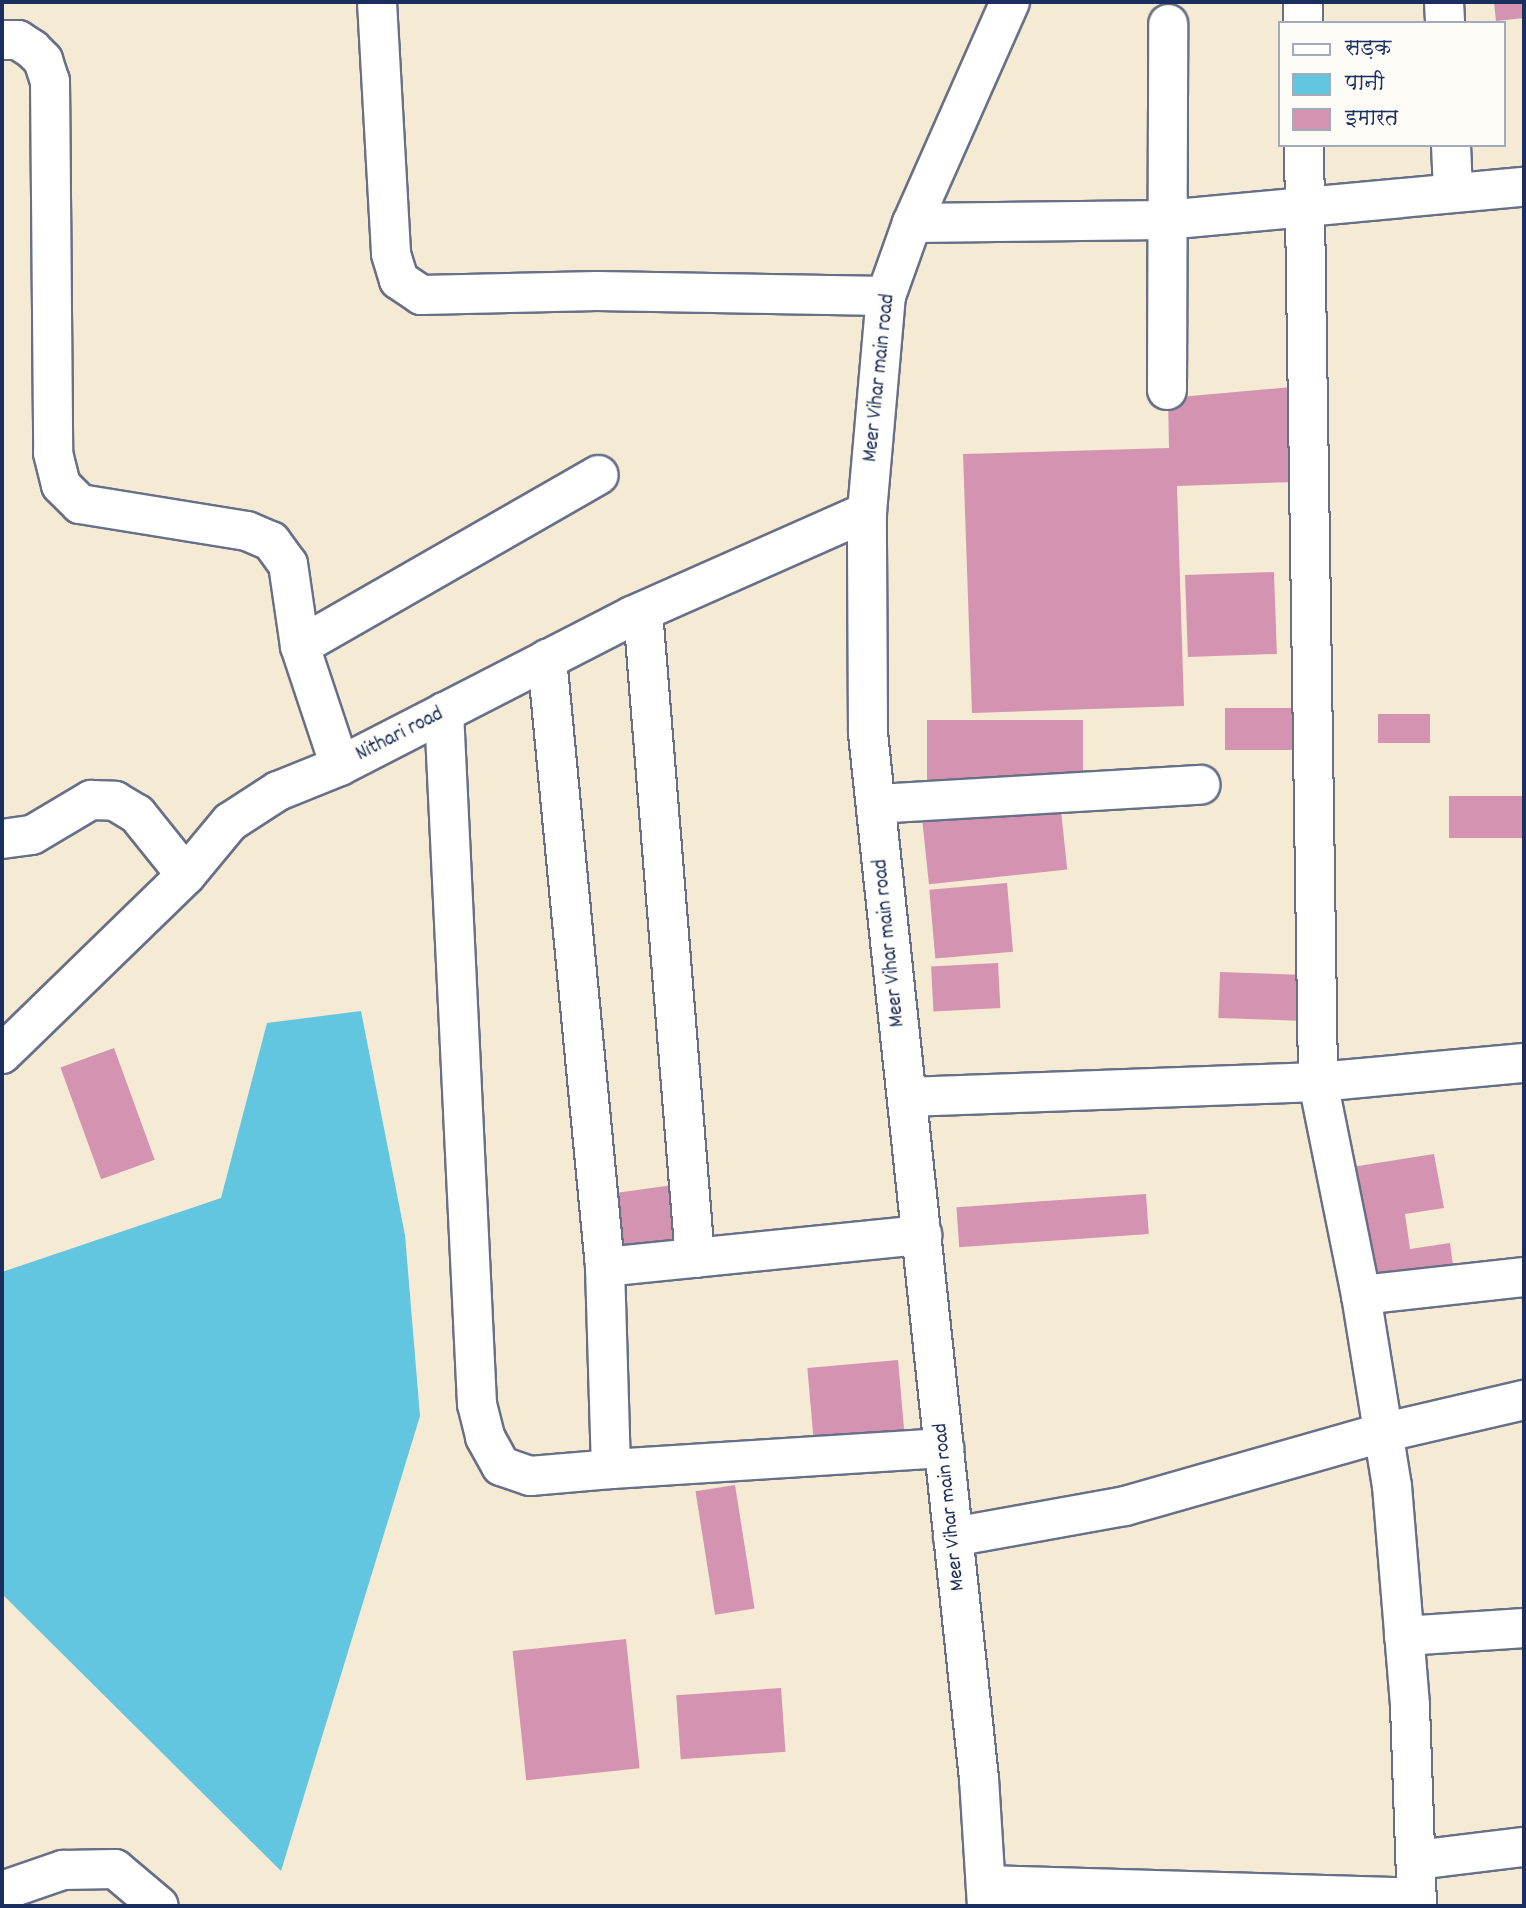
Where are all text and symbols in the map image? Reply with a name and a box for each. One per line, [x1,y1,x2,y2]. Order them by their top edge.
legend [1278,21,1505,147]
text: सड़क [1345,35,1391,65]
text: पानी [1345,70,1384,100]
text: इमारत [1345,105,1398,135]
street label: Meer Vihar main road [859,293,901,463]
street label: Nithari road [352,702,448,768]
street label: Meer Vihar main road [869,858,911,1028]
street label: Meer Vihar main road [929,1422,971,1592]

